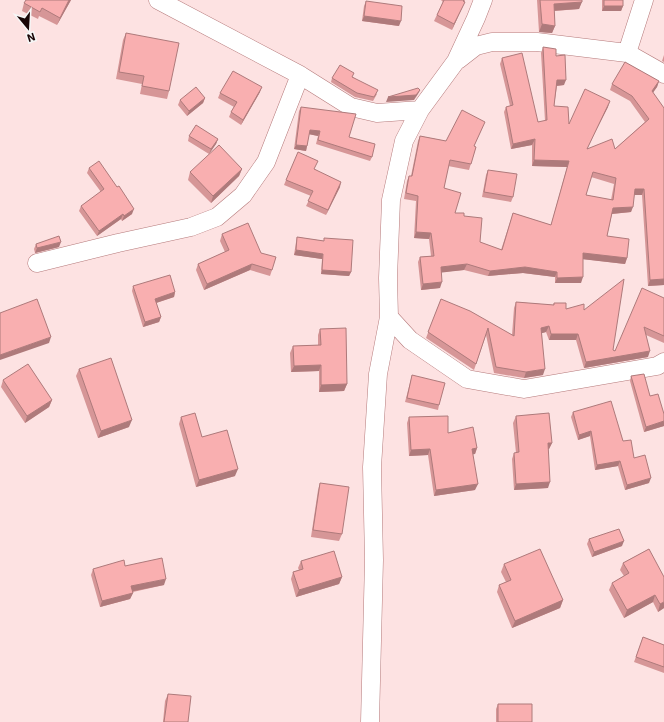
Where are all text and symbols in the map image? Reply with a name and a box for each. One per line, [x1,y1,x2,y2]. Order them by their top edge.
north arrow [8,8,48,48]
text: N [25,30,37,45]

